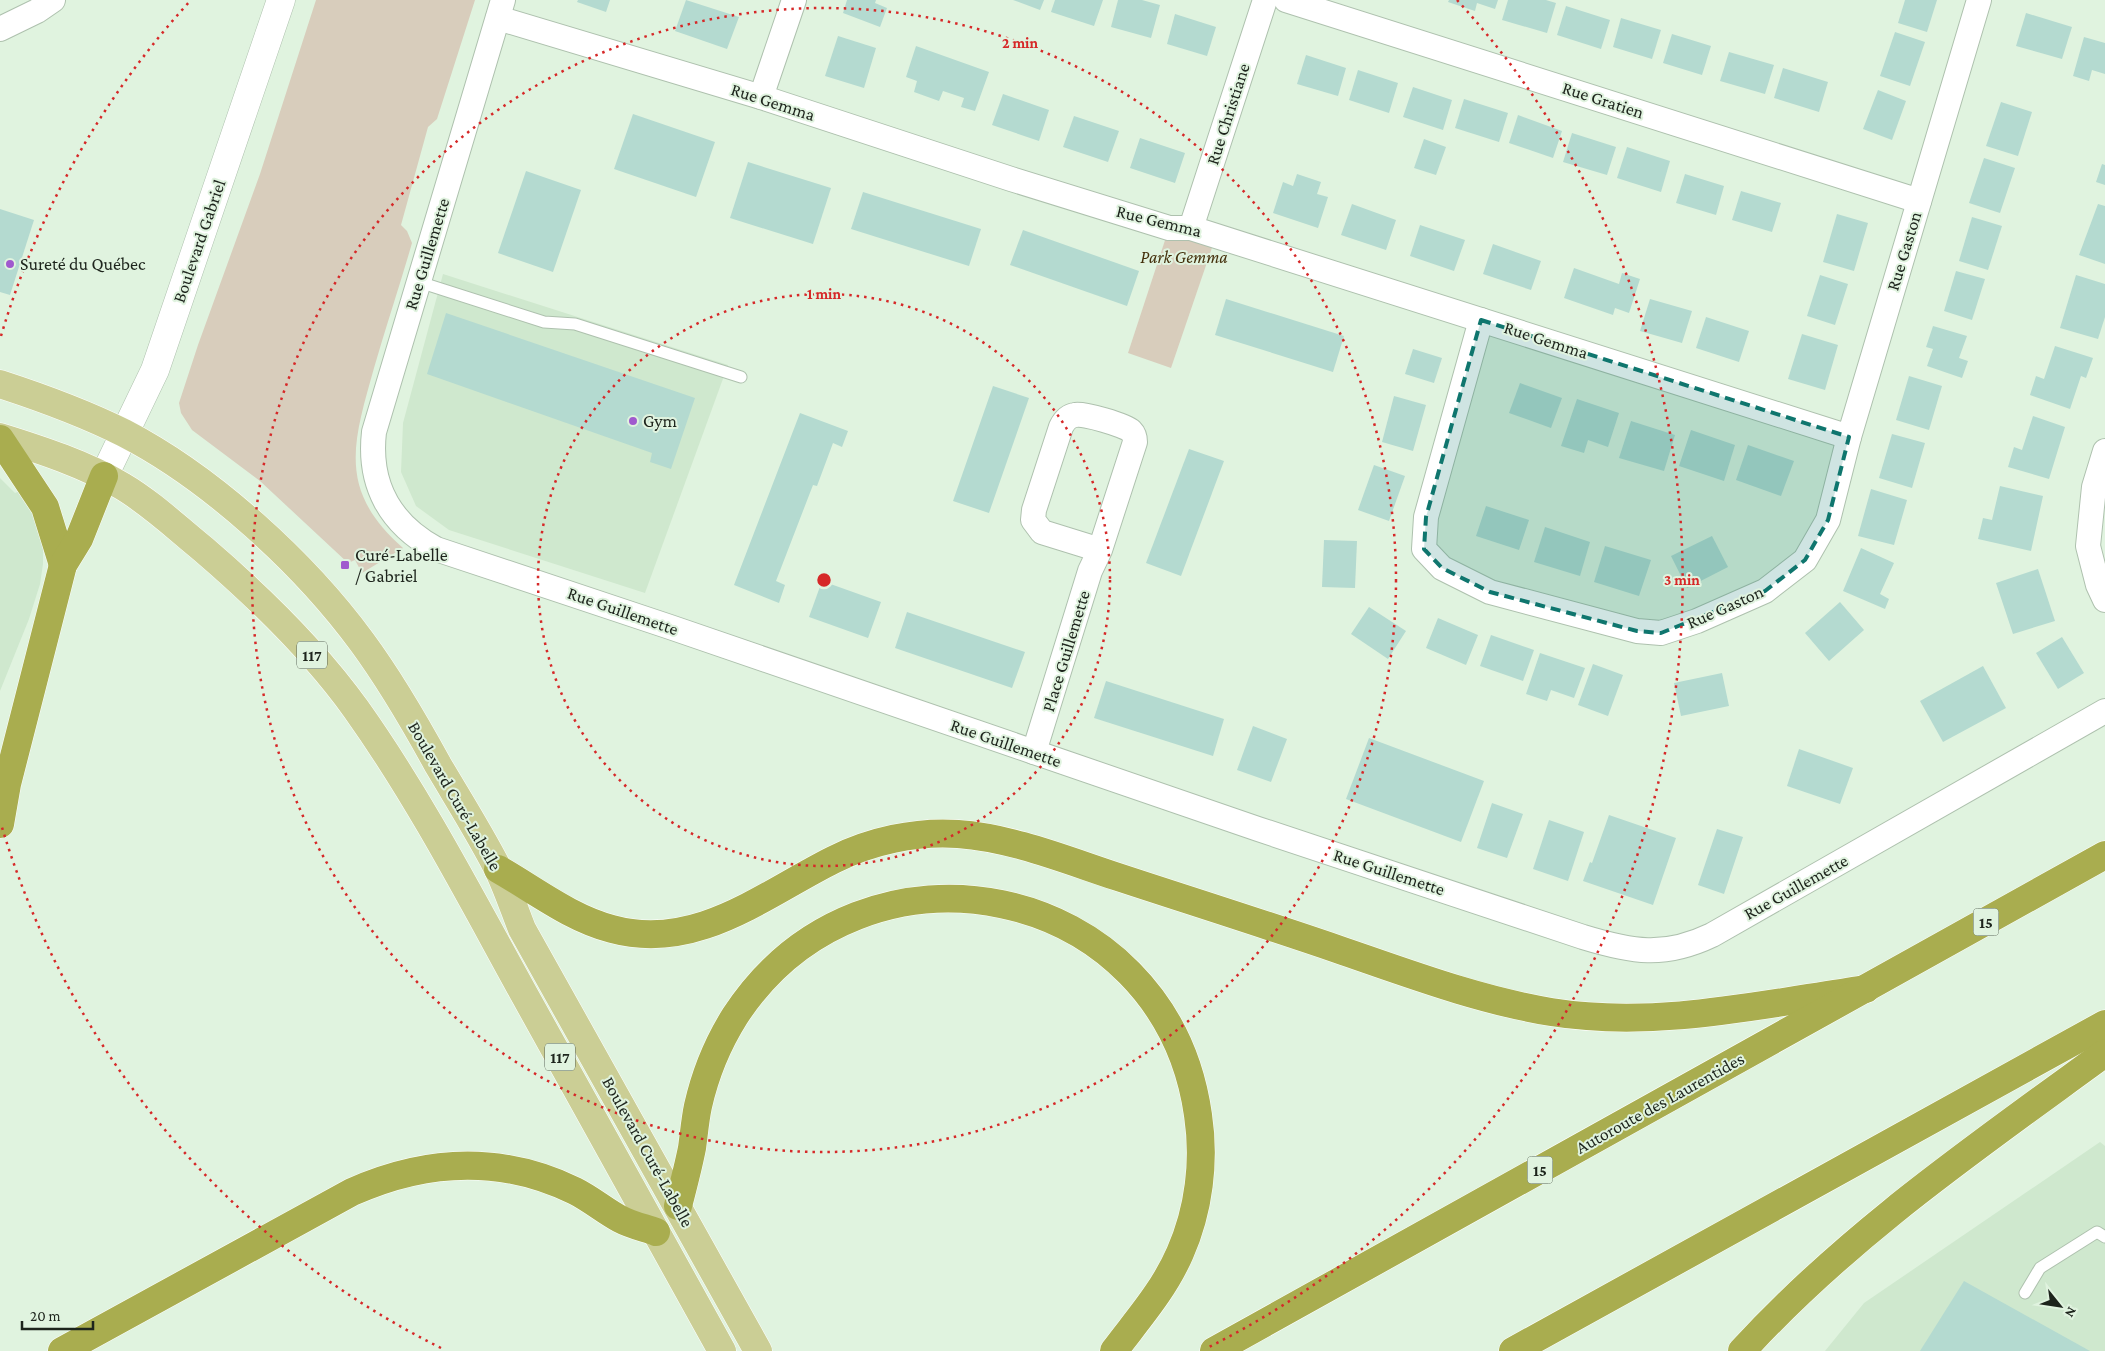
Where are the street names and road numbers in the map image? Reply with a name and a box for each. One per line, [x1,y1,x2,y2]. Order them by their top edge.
street label: Rue Christiane [1202,61,1254,167]
street label: Rue Gratien [1560,77,1647,123]
street label: Rue Gemma [728,79,818,125]
street label: Boulevard Gabriel [169,177,230,305]
street label: Rue Guillemette [401,196,453,312]
street label: Rue Gemma [1114,201,1204,241]
street label: Rue Gaston [1882,209,1926,293]
street label: Rue Gemma [1501,317,1591,363]
street label: Rue Gaston [1684,581,1767,633]
street label: Rue Guillemette [565,583,681,639]
street label: Place Guillemette [1038,588,1094,714]
road number: 117 [297,642,327,668]
street label: Rue Guillemette [948,715,1064,771]
street label: Boulevard Curé-Labelle [404,718,506,874]
street label: Rue Guillemette [1331,845,1447,899]
street label: Rue Guillemette [1741,850,1852,924]
road number: 15 [1974,909,1998,936]
road number: 117 [545,1044,575,1070]
street label: Autoroute des Laurentides [1572,1048,1748,1158]
street label: Boulevard Curé-Labelle [598,1073,698,1231]
road number: 15 [1528,1156,1552,1184]

